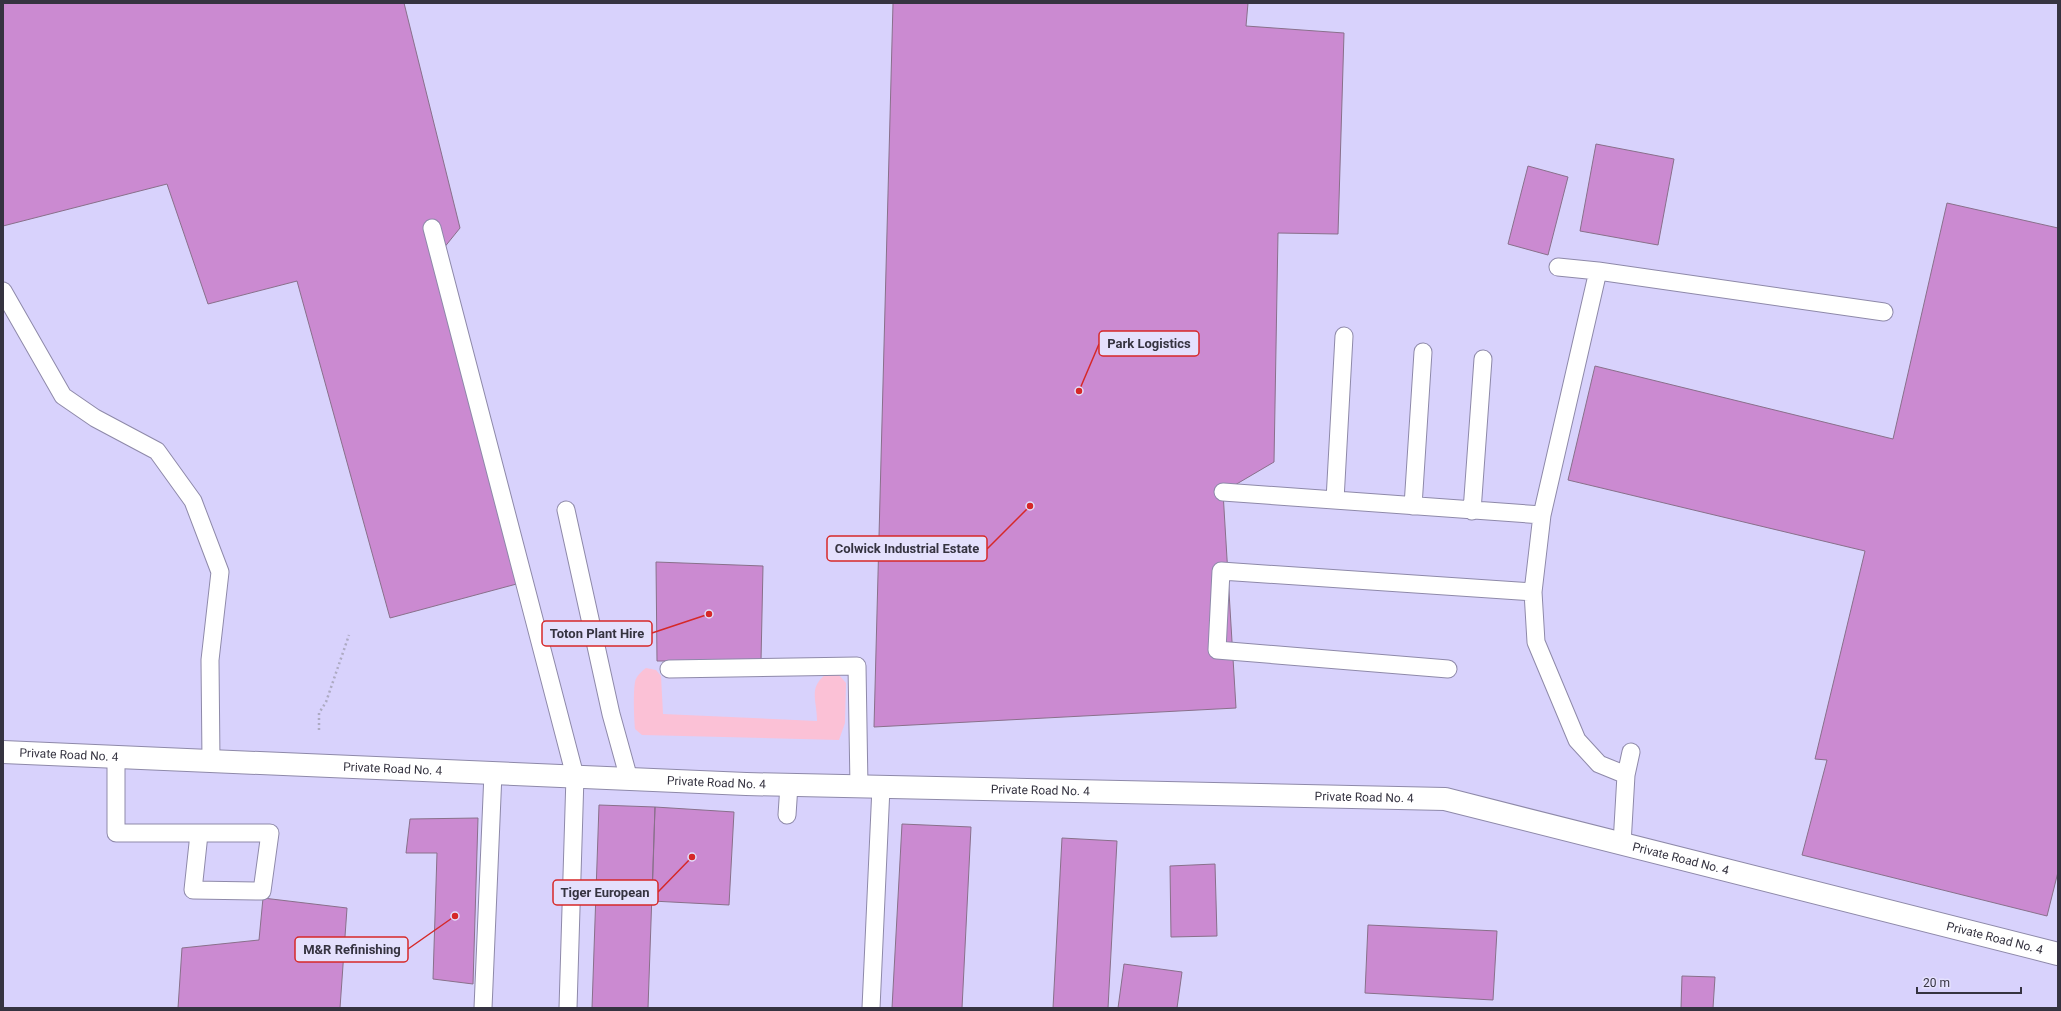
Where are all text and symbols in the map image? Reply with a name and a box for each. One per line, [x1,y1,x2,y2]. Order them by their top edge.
callout: Park Logistics [1099,331,1199,356]
text: Park Logistics [1107,336,1191,351]
callout: Colwick Industrial Estate [827,536,987,561]
text: Colwick Industrial Estate [835,541,979,556]
callout: Toton Plant Hire [542,621,652,646]
text: Toton Plant Hire [550,626,644,641]
street label: Private Road No. 4 [19,746,119,764]
street label: Private Road No. 4 [343,760,443,778]
street label: Private Road No. 4 [667,774,766,791]
street label: Private Road No. 4 [991,782,1090,798]
street label: Private Road No. 4 [1315,789,1414,805]
street label: Private Road No. 4 [1631,840,1731,878]
callout: Tiger European [553,880,658,905]
text: Tiger European [561,885,649,900]
street label: Private Road No. 4 [1945,919,2045,957]
callout: M&R Refinishing [295,937,408,962]
text: M&R Refinishing [303,942,401,957]
scale bar [1917,969,2021,995]
text: 20 m [1923,976,1950,990]

